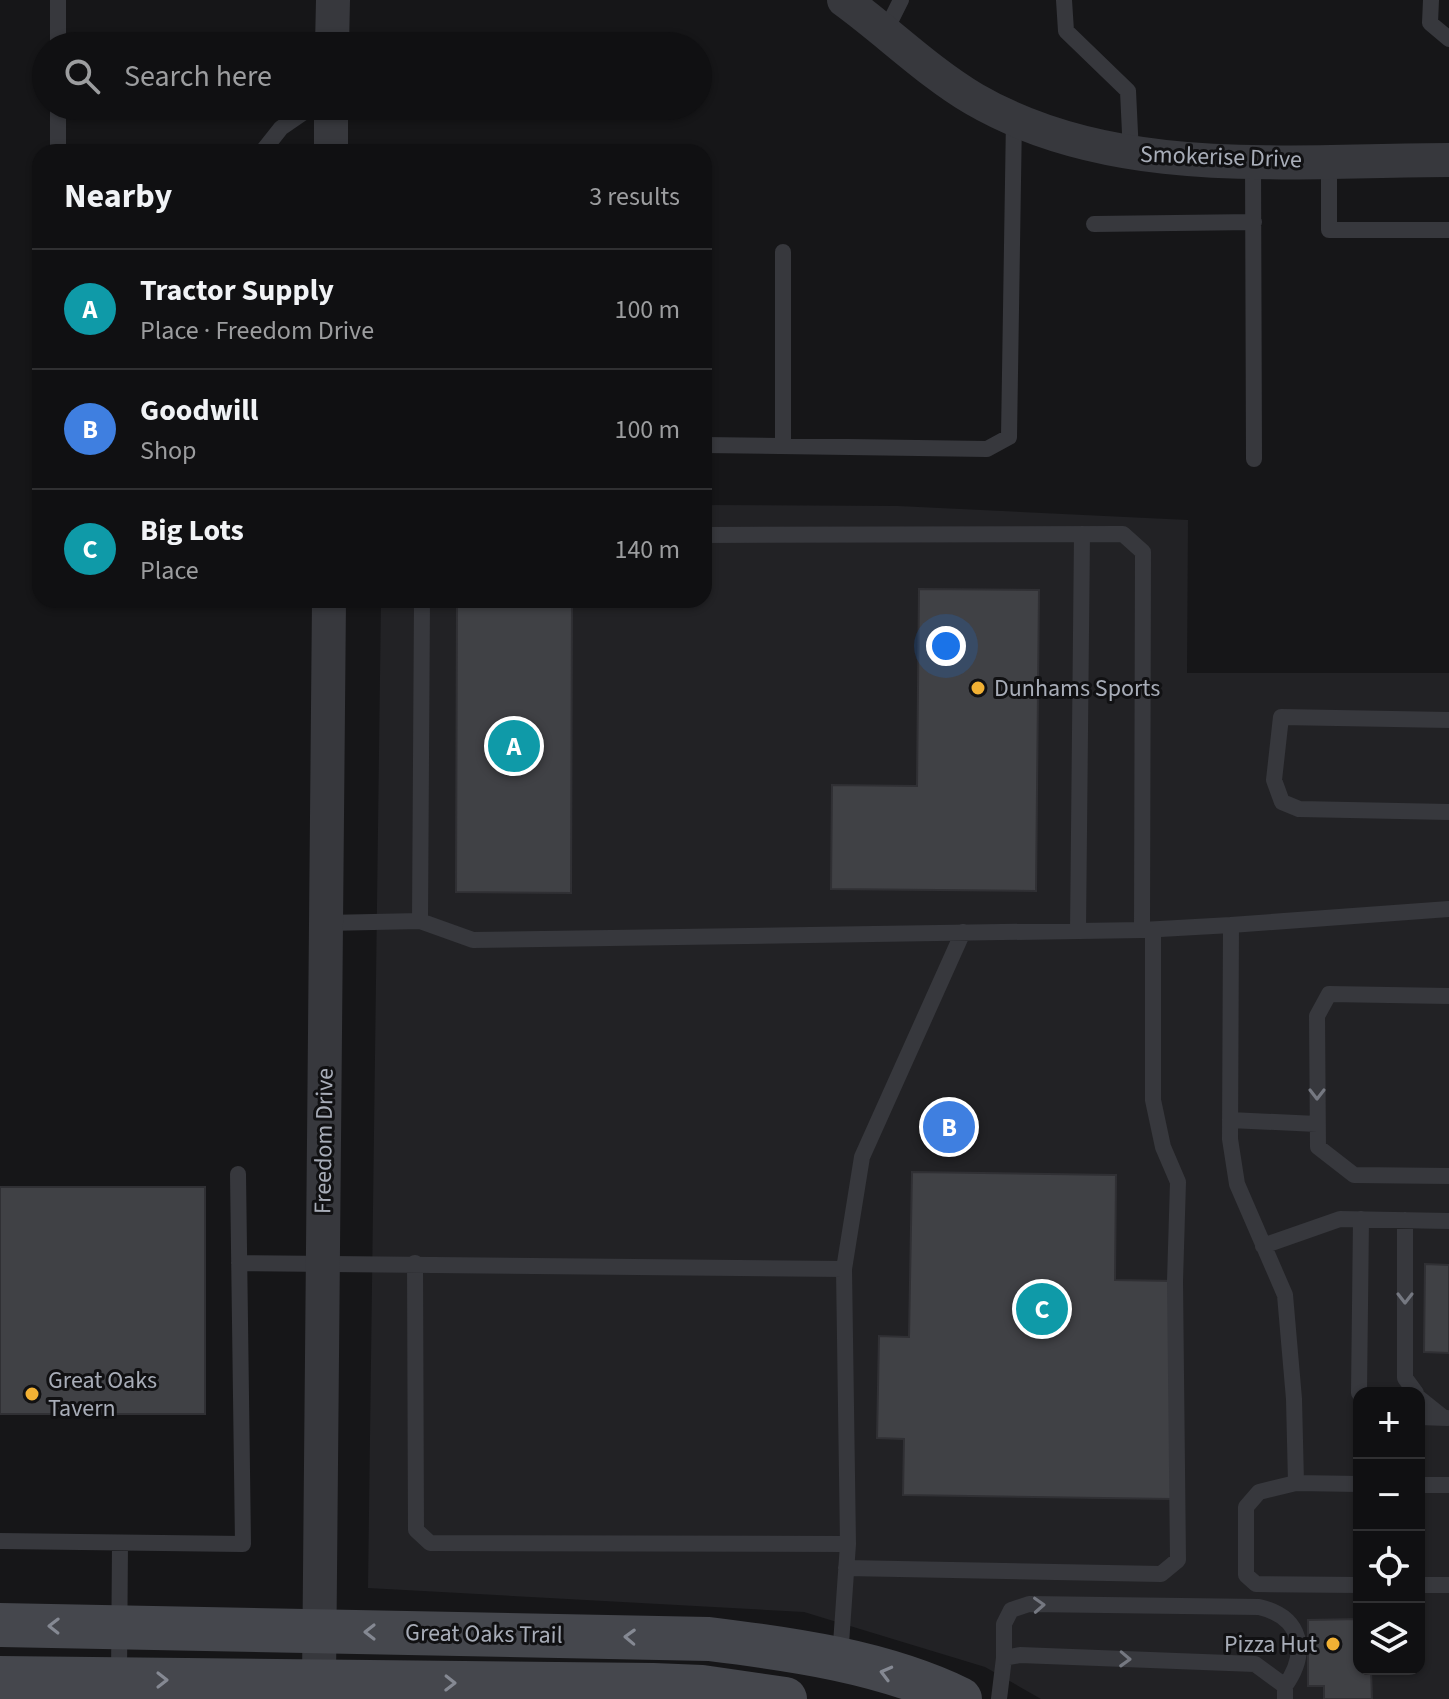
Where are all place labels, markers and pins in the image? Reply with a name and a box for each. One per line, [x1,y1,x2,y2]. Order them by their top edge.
place label: Dunhams Sports [994,671,1160,706]
marker: Dunhams Sports [969,679,987,697]
pin: A [488,716,540,776]
pin: B [923,1097,975,1157]
pin: C [1016,1279,1068,1339]
place label: Great Oaks Tavern [48,1363,157,1426]
marker: Great Oaks Tavern [23,1385,41,1403]
place label: Pizza Hut [1224,1627,1317,1662]
marker: Pizza Hut [1324,1635,1342,1653]

